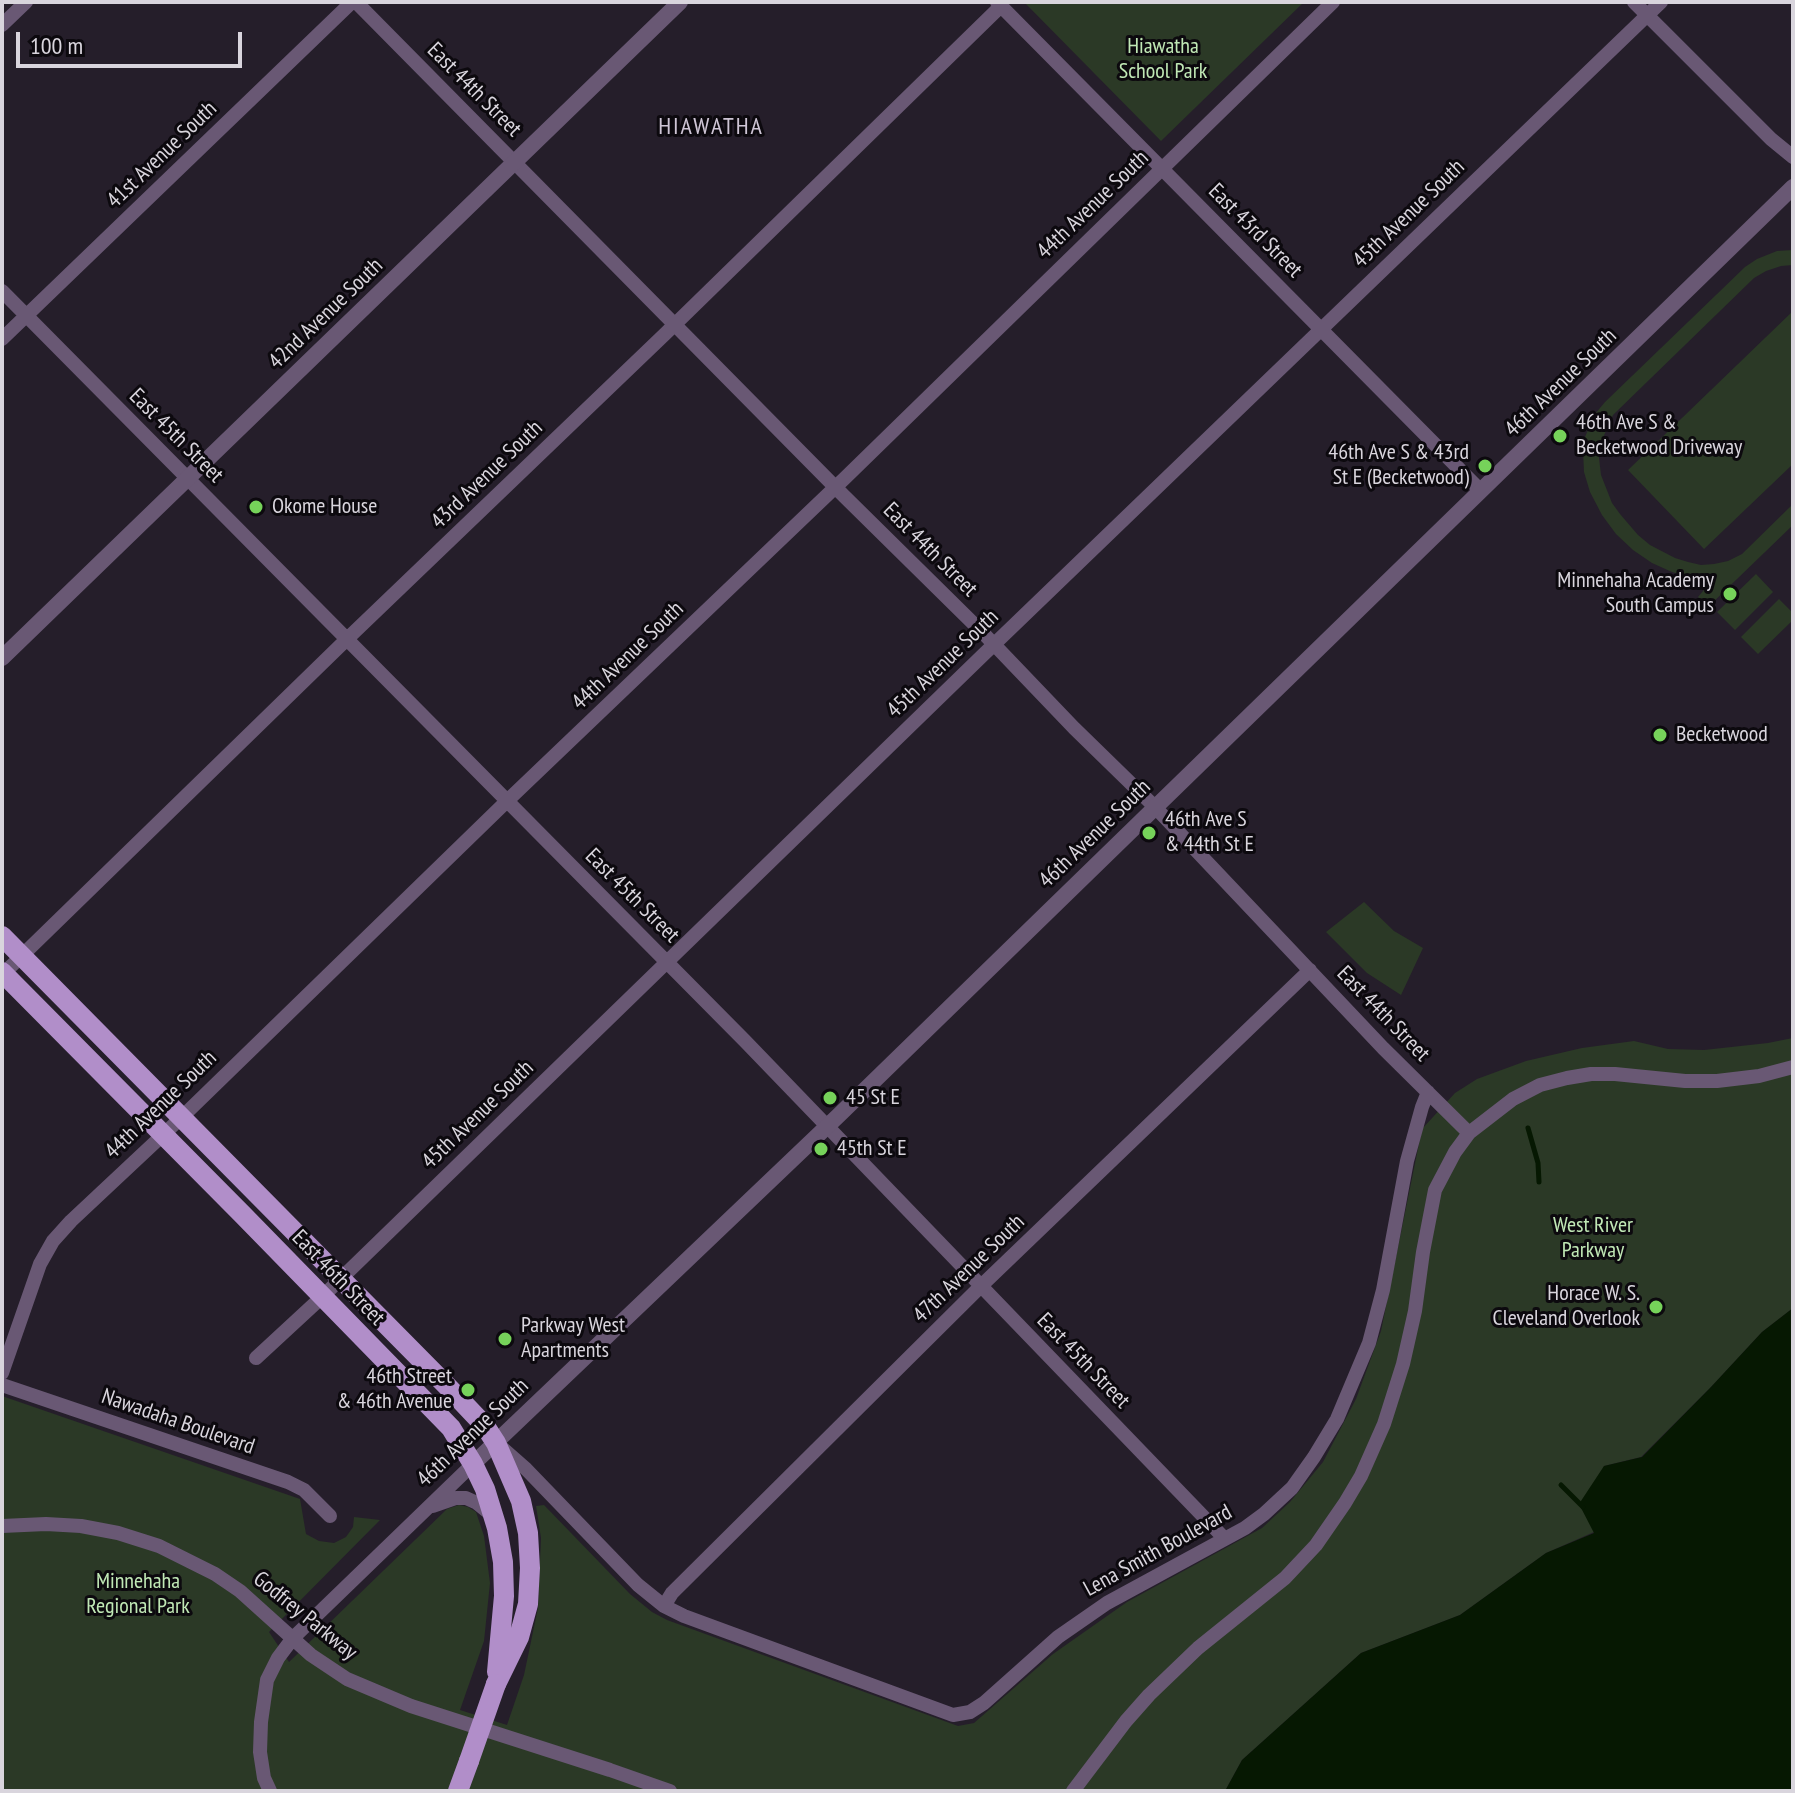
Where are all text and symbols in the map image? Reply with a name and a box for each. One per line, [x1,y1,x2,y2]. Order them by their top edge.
scale bar [20,16,246,66]
text: 100 m [30,30,83,61]
park label: Hiawatha School Park [1119,34,1207,86]
street label: East 44th Street [421,37,527,143]
street label: 41st Avenue South [102,96,222,214]
district label: HIAWATHA [658,113,764,141]
street label: 44th Avenue South [1032,145,1154,265]
street label: 45th Avenue South [1348,154,1470,274]
street label: East 43rd Street [1203,179,1307,283]
street label: 42nd Avenue South [264,253,388,375]
street label: 46th Avenue South [1500,323,1622,443]
street label: East 45th Street [123,383,229,489]
place label: 46th Ave S & Becketwood Driveway [1576,410,1742,462]
street label: 43rd Avenue South [426,415,548,535]
marker: 46th Ave S & Becketwood Driveway [1551,427,1569,445]
place label: 46th Ave S & 43rd St E (Becketwood) [1328,440,1469,492]
marker: 46th Ave S & 43rd St E (Becketwood) [1476,457,1494,475]
place label: Okome House [272,494,377,520]
street label: East 44th Street [877,497,983,603]
marker: Okome House [247,498,265,516]
place label: Minnehaha Academy South Campus [1557,568,1714,620]
marker: Minnehaha Academy South Campus [1721,585,1739,603]
street label: 44th Avenue South [567,596,689,716]
street label: 45th Avenue South [882,604,1004,724]
place label: Becketwood [1676,722,1768,748]
marker: Becketwood [1651,726,1669,744]
street label: 46th Avenue South [1034,774,1156,894]
place label: 46th Ave S & 44th St E [1165,807,1254,858]
marker: 46th Ave S & 44th St E [1140,824,1158,842]
street label: East 45th Street [579,843,685,949]
street label: East 44th Street [1331,961,1435,1067]
street label: 44th Avenue South [100,1045,222,1165]
street label: 45th Avenue South [417,1055,539,1175]
place label: 45 St E [846,1085,900,1111]
marker: 45 St E [821,1089,839,1107]
place label: 45th St E [837,1136,907,1162]
marker: 45th St E [812,1140,830,1158]
street label: 47th Avenue South [908,1209,1030,1329]
park label: West River Parkway [1553,1213,1633,1264]
street label: East 46th Street [286,1225,390,1331]
place label: Horace W. S. Cleveland Overlook [1493,1281,1640,1332]
marker: Horace W. S. Cleveland Overlook [1647,1298,1665,1316]
street label: East 45th Street [1031,1308,1135,1414]
place label: Parkway West Apartments [521,1313,625,1364]
marker: Parkway West Apartments [496,1330,514,1348]
place label: 46th Street & 46th Avenue [337,1364,452,1416]
street label: 46th Avenue South [412,1373,534,1493]
marker: 46th Street & 46th Avenue [459,1381,477,1399]
street label: Nawadaha Boulevard [98,1383,258,1461]
street label: Lena Smith Boulevard [1079,1499,1237,1603]
street label: Godfrey Parkway [248,1566,362,1666]
park label: Minnehaha Regional Park [86,1569,190,1620]

